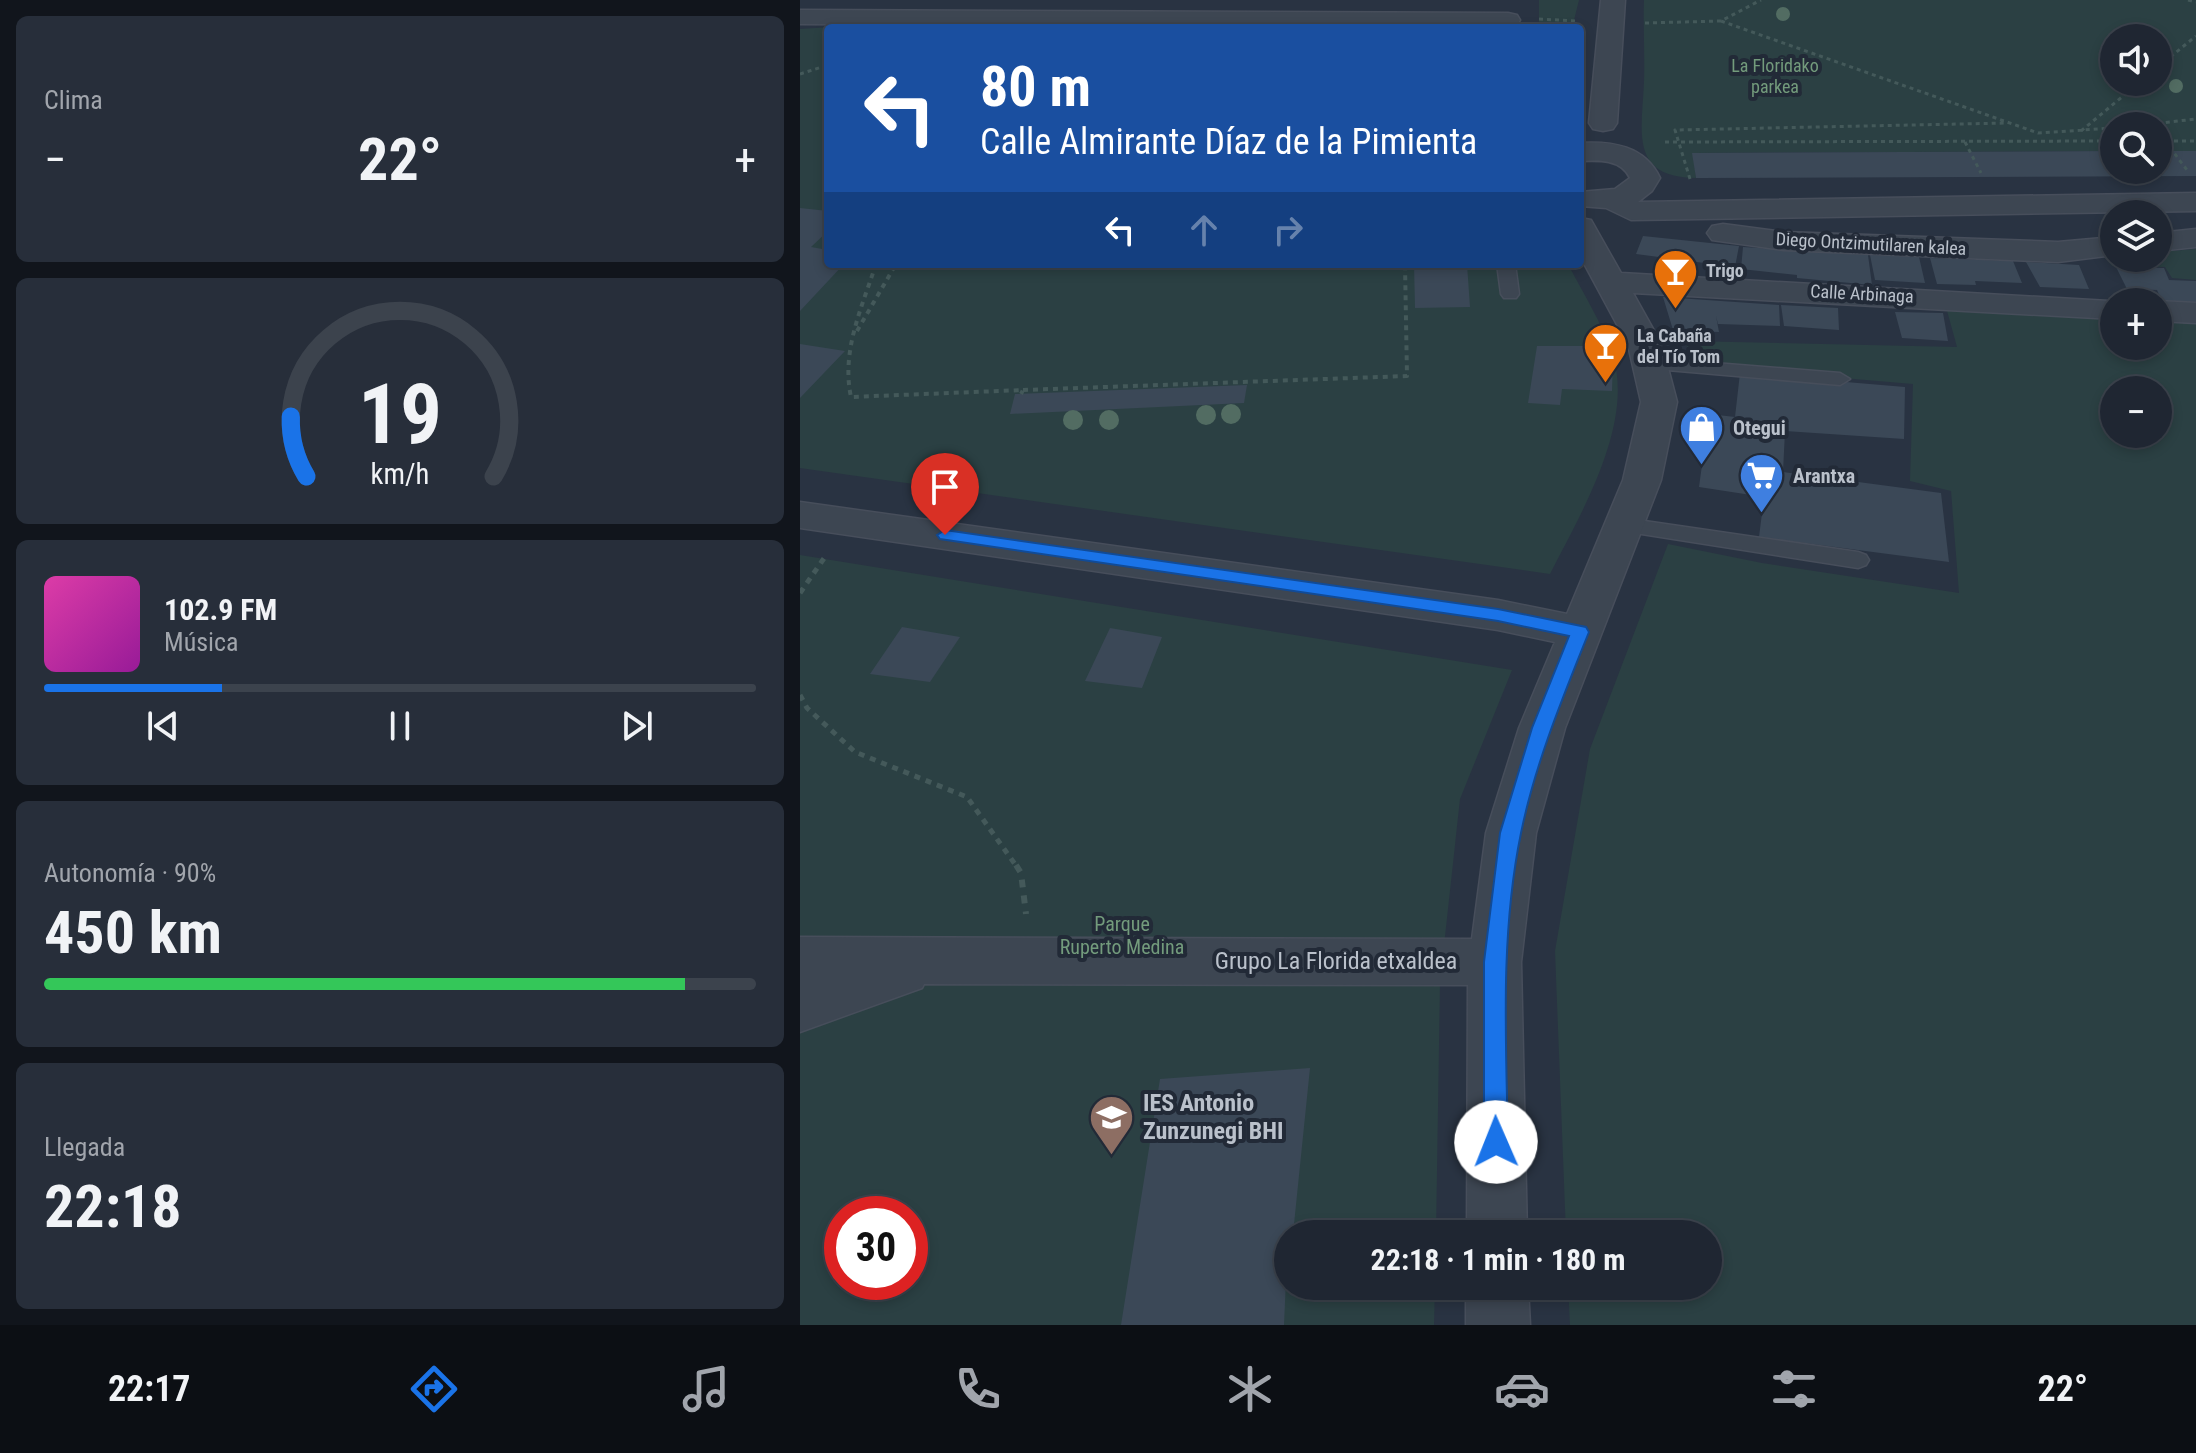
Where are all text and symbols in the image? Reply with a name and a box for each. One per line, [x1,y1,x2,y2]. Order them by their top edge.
map controls [2100,24,2172,448]
button: sound [2100,24,2172,96]
text: 80 m [980,54,1091,120]
park label: La Floridako parkea [1731,55,1819,97]
icon: left [848,56,952,160]
text: Clima [44,85,103,115]
button: search [2100,112,2172,184]
text: Calle Almirante Díaz de la Pimienta [980,121,1477,163]
text: 22° [358,124,442,195]
text: − [44,134,66,186]
text: + [734,134,756,186]
button: layers [2100,200,2172,272]
icon: left [1098,208,1142,252]
icon: ahead [1182,208,1226,252]
icon: right [1266,208,1310,252]
street label: Diego Ontzimutilaren kalea [1775,228,1967,259]
bar icon: Trigo [1651,247,1699,310]
place label: Trigo [1706,260,1744,281]
street label: Calle Arbinaga [1810,280,1914,307]
button: + [2100,288,2172,360]
bar icon: La Cabaña del Tío Tom [1582,322,1630,385]
place label: La Cabaña del Tío Tom [1637,325,1720,367]
text: 19 [358,365,442,462]
button: − [2100,376,2172,448]
shop icon: Otegui [1678,404,1726,467]
place label: Otegui [1733,416,1786,440]
supermarket icon: Arantxa [1738,452,1786,515]
pin [911,453,979,535]
text: km/h [371,457,429,491]
place label: Arantxa [1793,464,1855,488]
icon: arrive [923,465,967,509]
text: 102.9 FM [164,592,277,627]
text: Música [164,627,239,657]
icon: previous [141,704,185,748]
icon: pause [378,704,422,748]
icon: next [615,704,659,748]
text: Autonomía · 90% [44,858,216,888]
text: 450 km [44,897,222,968]
park label: Parque Ruperto Medina [1060,912,1184,959]
street label: Grupo La Florida etxaldea [1215,947,1457,975]
place label: IES Antonio Zunzunegi BHI [1143,1089,1283,1145]
school or university icon: IES Antonio Zunzunegi BHI [1088,1093,1136,1156]
position arrow [1454,1100,1538,1184]
text: Llegada [44,1132,125,1162]
text: 22:18 [44,1171,182,1242]
speed limit sign: 30 [824,1196,928,1300]
text: 22:18 · 1 min · 180 m [1371,1242,1625,1277]
icon: directions [406,1361,462,1417]
icon: music [678,1361,734,1417]
icon: phone [950,1361,1006,1417]
icon: climate [1222,1361,1278,1417]
icon: car [1494,1361,1550,1417]
icon: filters [1766,1361,1822,1417]
text: 22:17 [108,1368,191,1410]
text: 22° [2038,1368,2088,1410]

